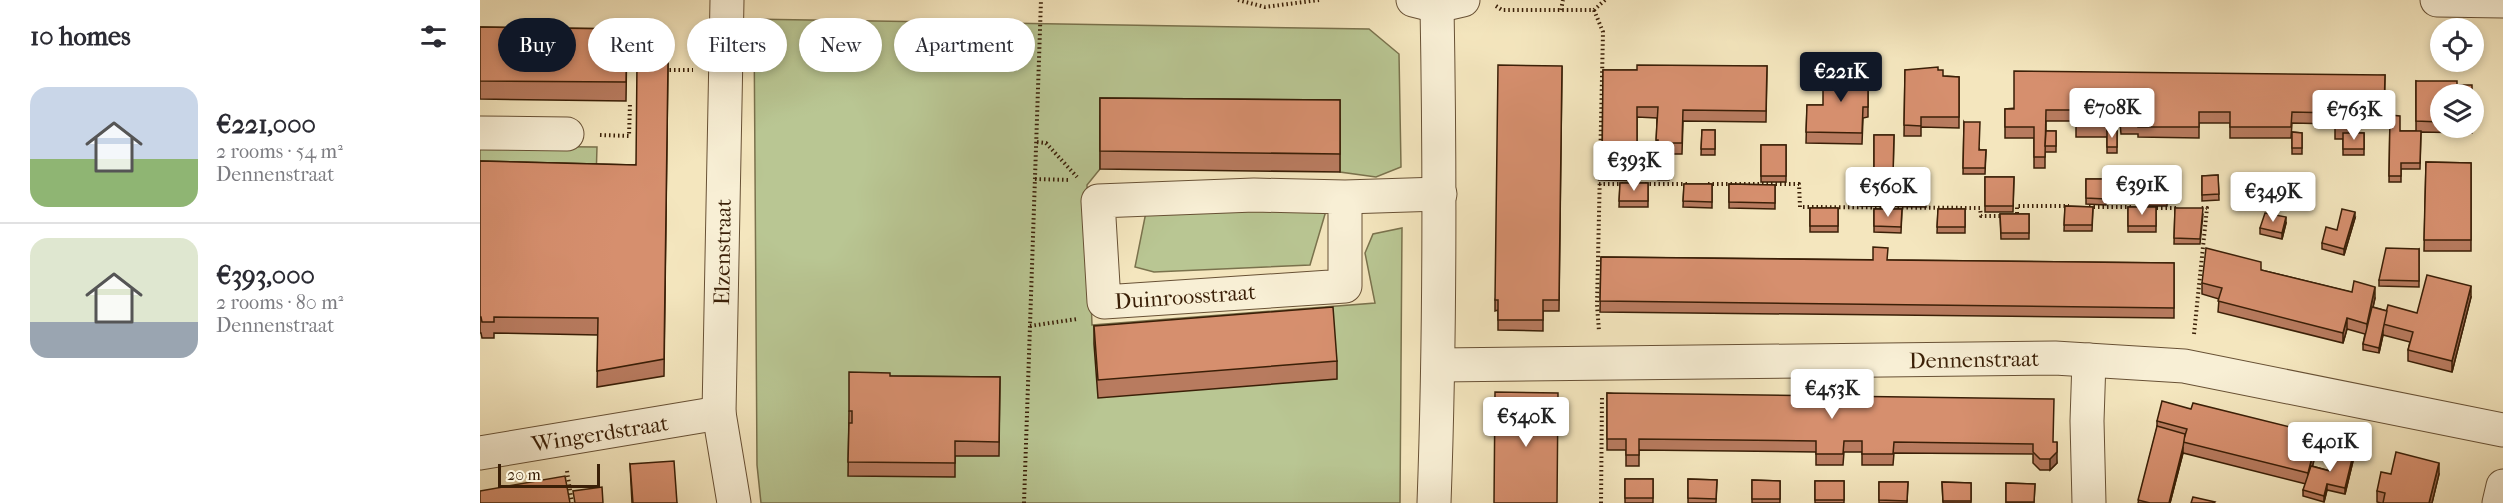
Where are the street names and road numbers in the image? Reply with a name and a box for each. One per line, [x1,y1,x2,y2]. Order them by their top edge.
street label: Elzenstraat [709,198,737,305]
street label: Duinroosstraat [1113,279,1257,315]
street label: Dennenstraat [1909,346,2040,374]
street label: Wingerdstraat [529,410,670,458]

